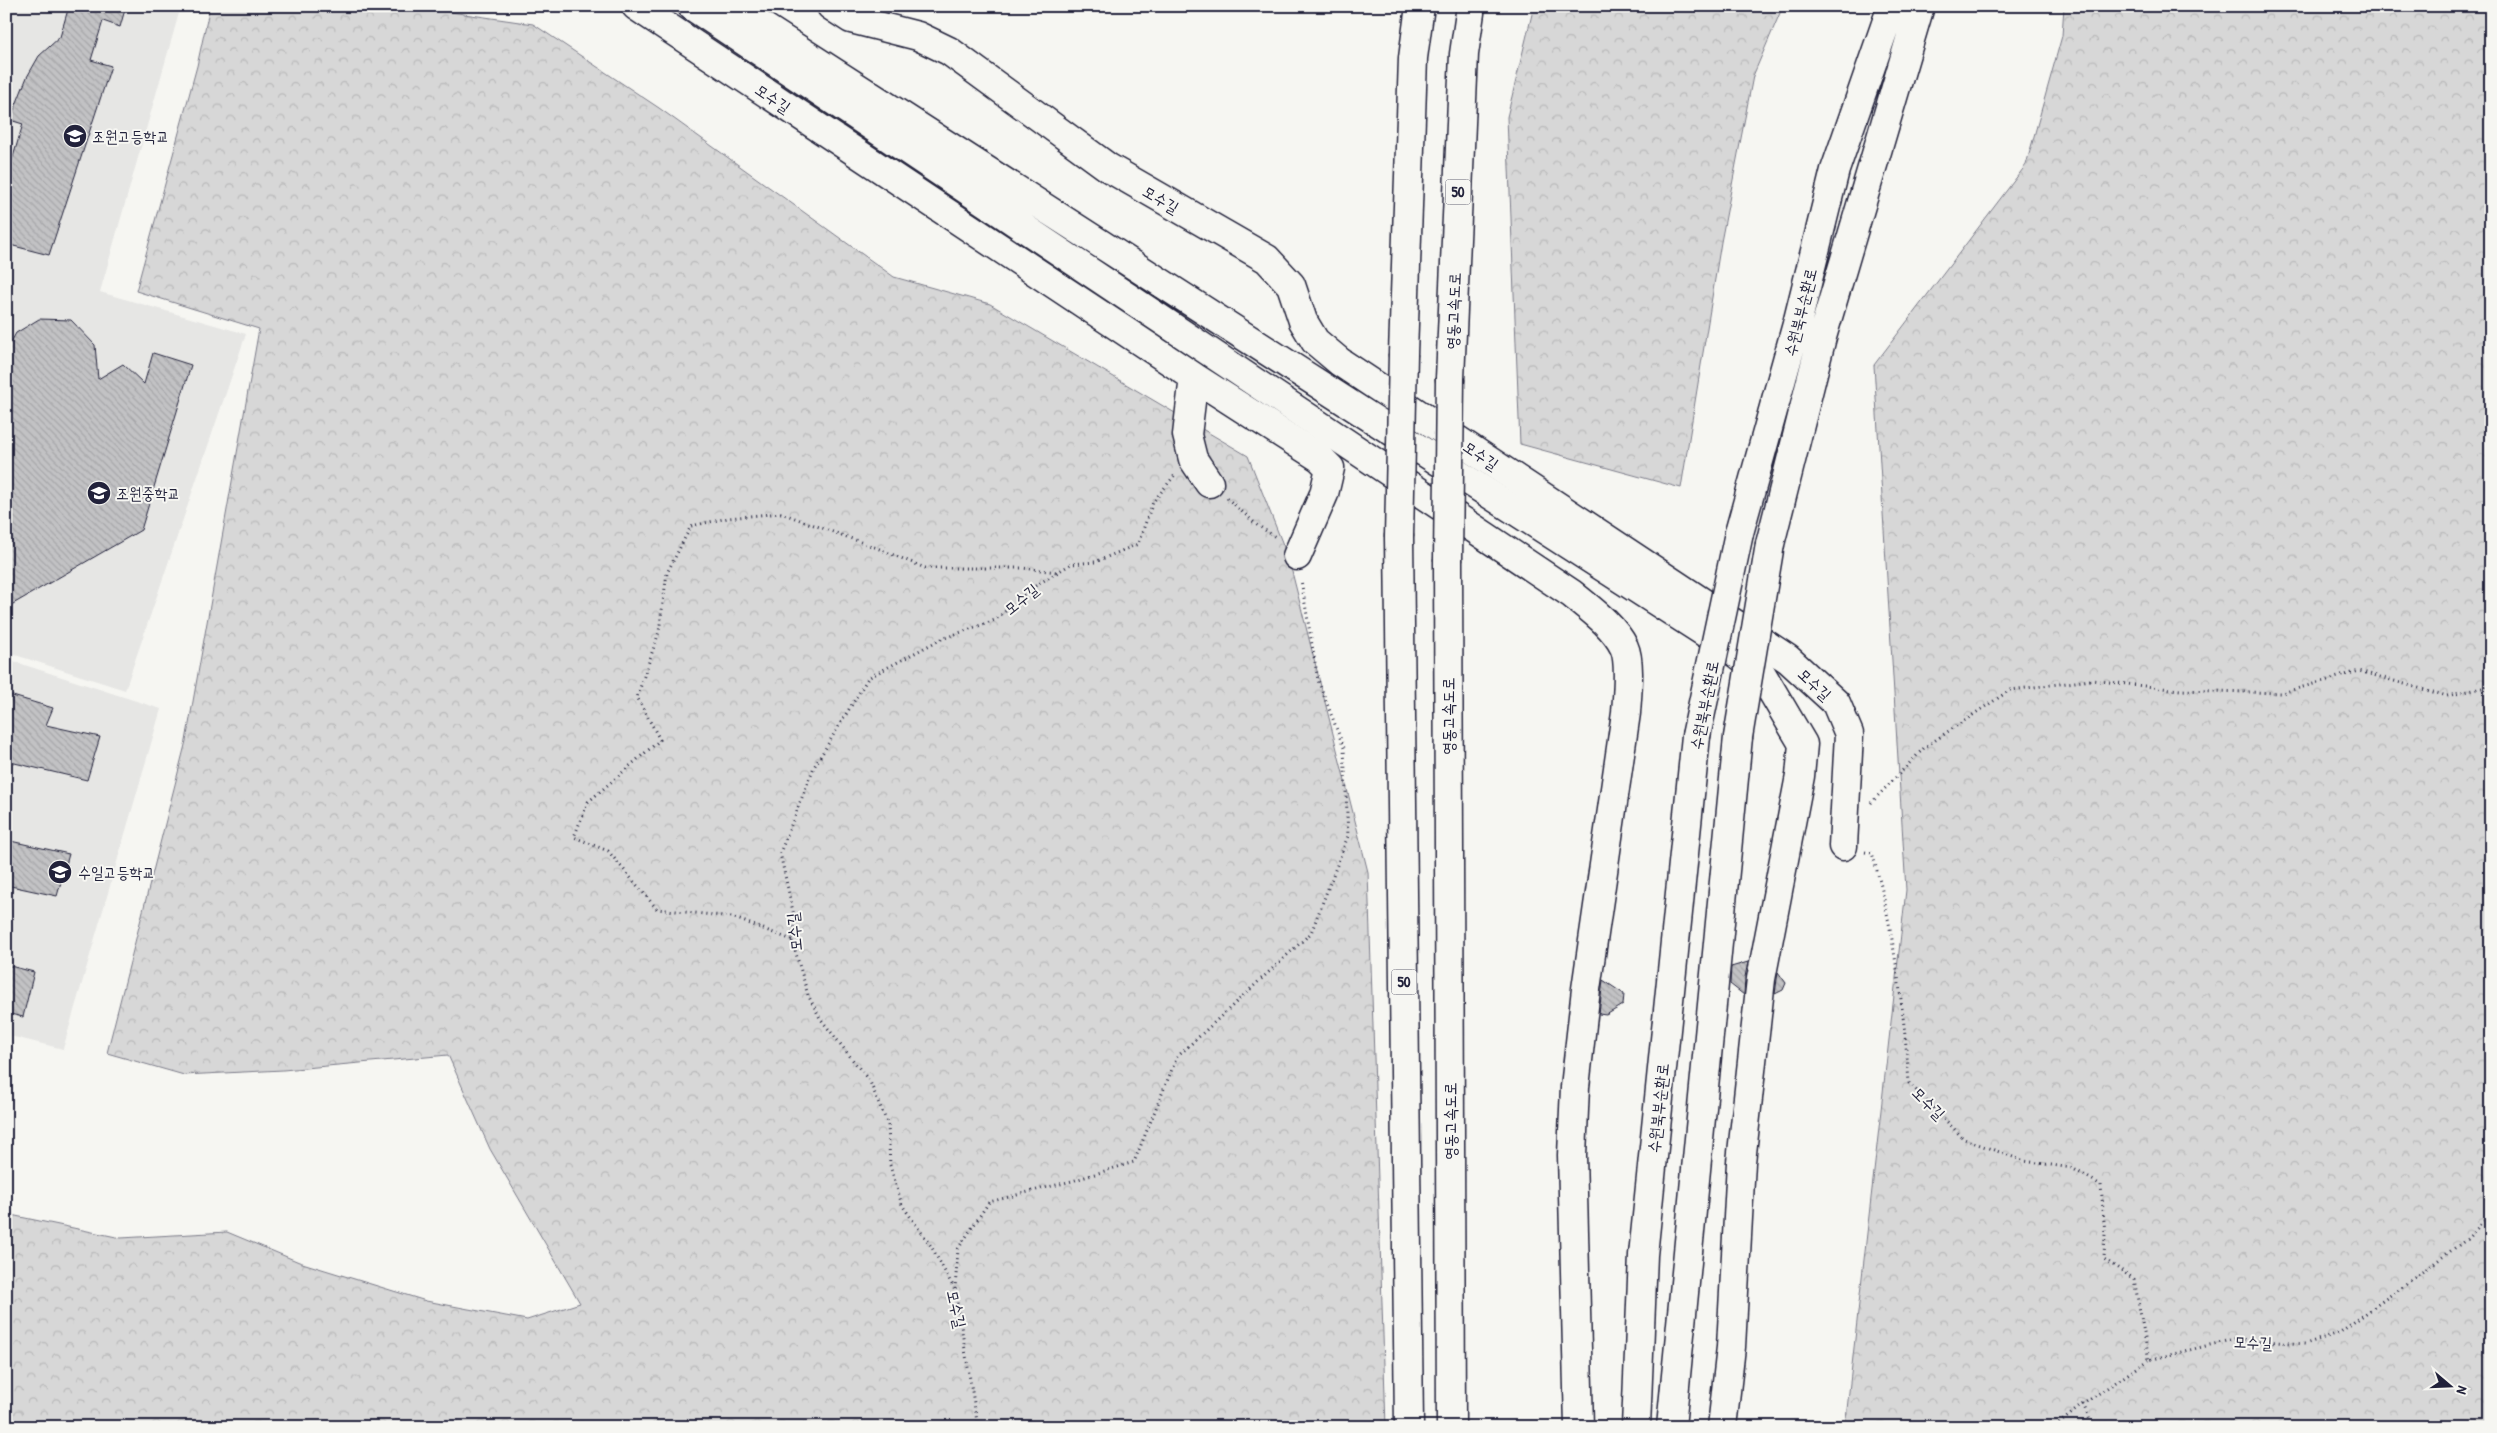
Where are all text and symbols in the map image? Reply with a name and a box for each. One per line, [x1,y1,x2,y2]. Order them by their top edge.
street label: 모수길 [751,78,795,118]
school or university icon: 조원고등학교 [62,123,88,149]
place label: 조원고등학교 [92,125,169,147]
street label: 모수길 [1139,180,1183,218]
road number: 50 [1446,180,1470,204]
street label: 수원북부순환로 [1778,266,1822,358]
street label: 영동고속도로 [1441,272,1465,350]
street label: 모수길 [1459,435,1503,475]
school or university icon: 조원중학교 [86,480,112,506]
place label: 조원중학교 [116,482,180,504]
street label: 모수길 [999,578,1043,620]
street label: 수원북부순환로 [1685,659,1723,751]
street label: 모수길 [1793,663,1837,705]
street label: 영동고속도로 [1437,677,1459,755]
school or university icon: 수일고등학교 [47,859,73,885]
place label: 수일고등학교 [78,861,155,883]
street label: 모수길 [781,912,807,952]
road number: 50 [1392,970,1416,994]
street label: 수원북부순환로 [1642,1062,1674,1154]
street label: 영동고속도로 [1439,1082,1461,1160]
street label: 모수길 [1908,1082,1951,1125]
street label: 모수길 [942,1288,972,1330]
street label: 모수길 [2233,1330,2273,1354]
north arrow [2424,1360,2474,1410]
text: N [2452,1384,2473,1398]

